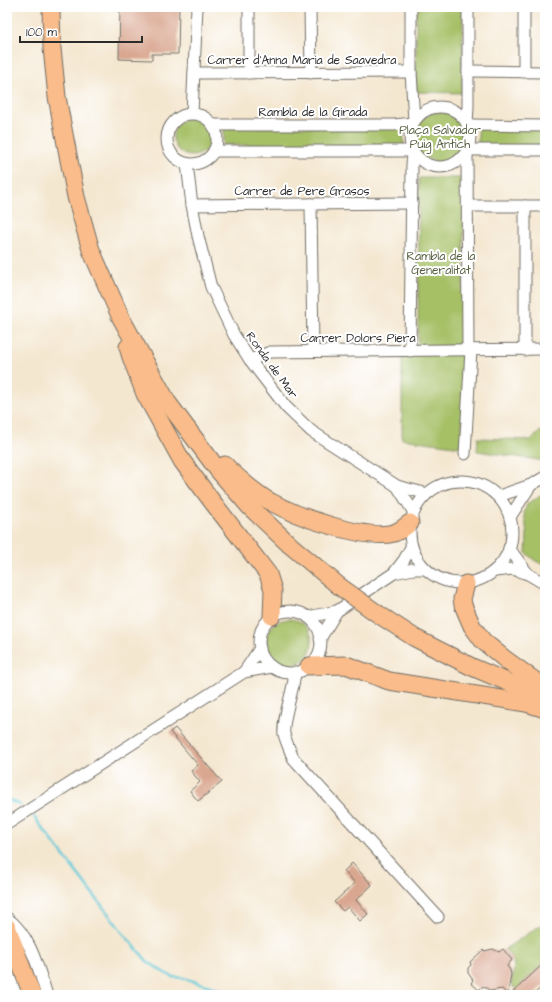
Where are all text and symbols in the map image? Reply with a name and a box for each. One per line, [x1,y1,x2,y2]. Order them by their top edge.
scale bar [20,18,142,44]
text: 100 m [26,24,57,41]
street label: Carrer d'Anna Maria de Saavedra [208,52,396,69]
street label: Rambla de la Girada [259,104,367,121]
park label: Plaça Salvador Puig Antich [399,122,481,154]
street label: Carrer de Pere Grasos [234,183,370,200]
park label: Rambla de la Generalitat [407,248,475,279]
street label: Ronda de Mar [242,329,302,402]
street label: Carrer Dolors Piera [300,330,416,347]

